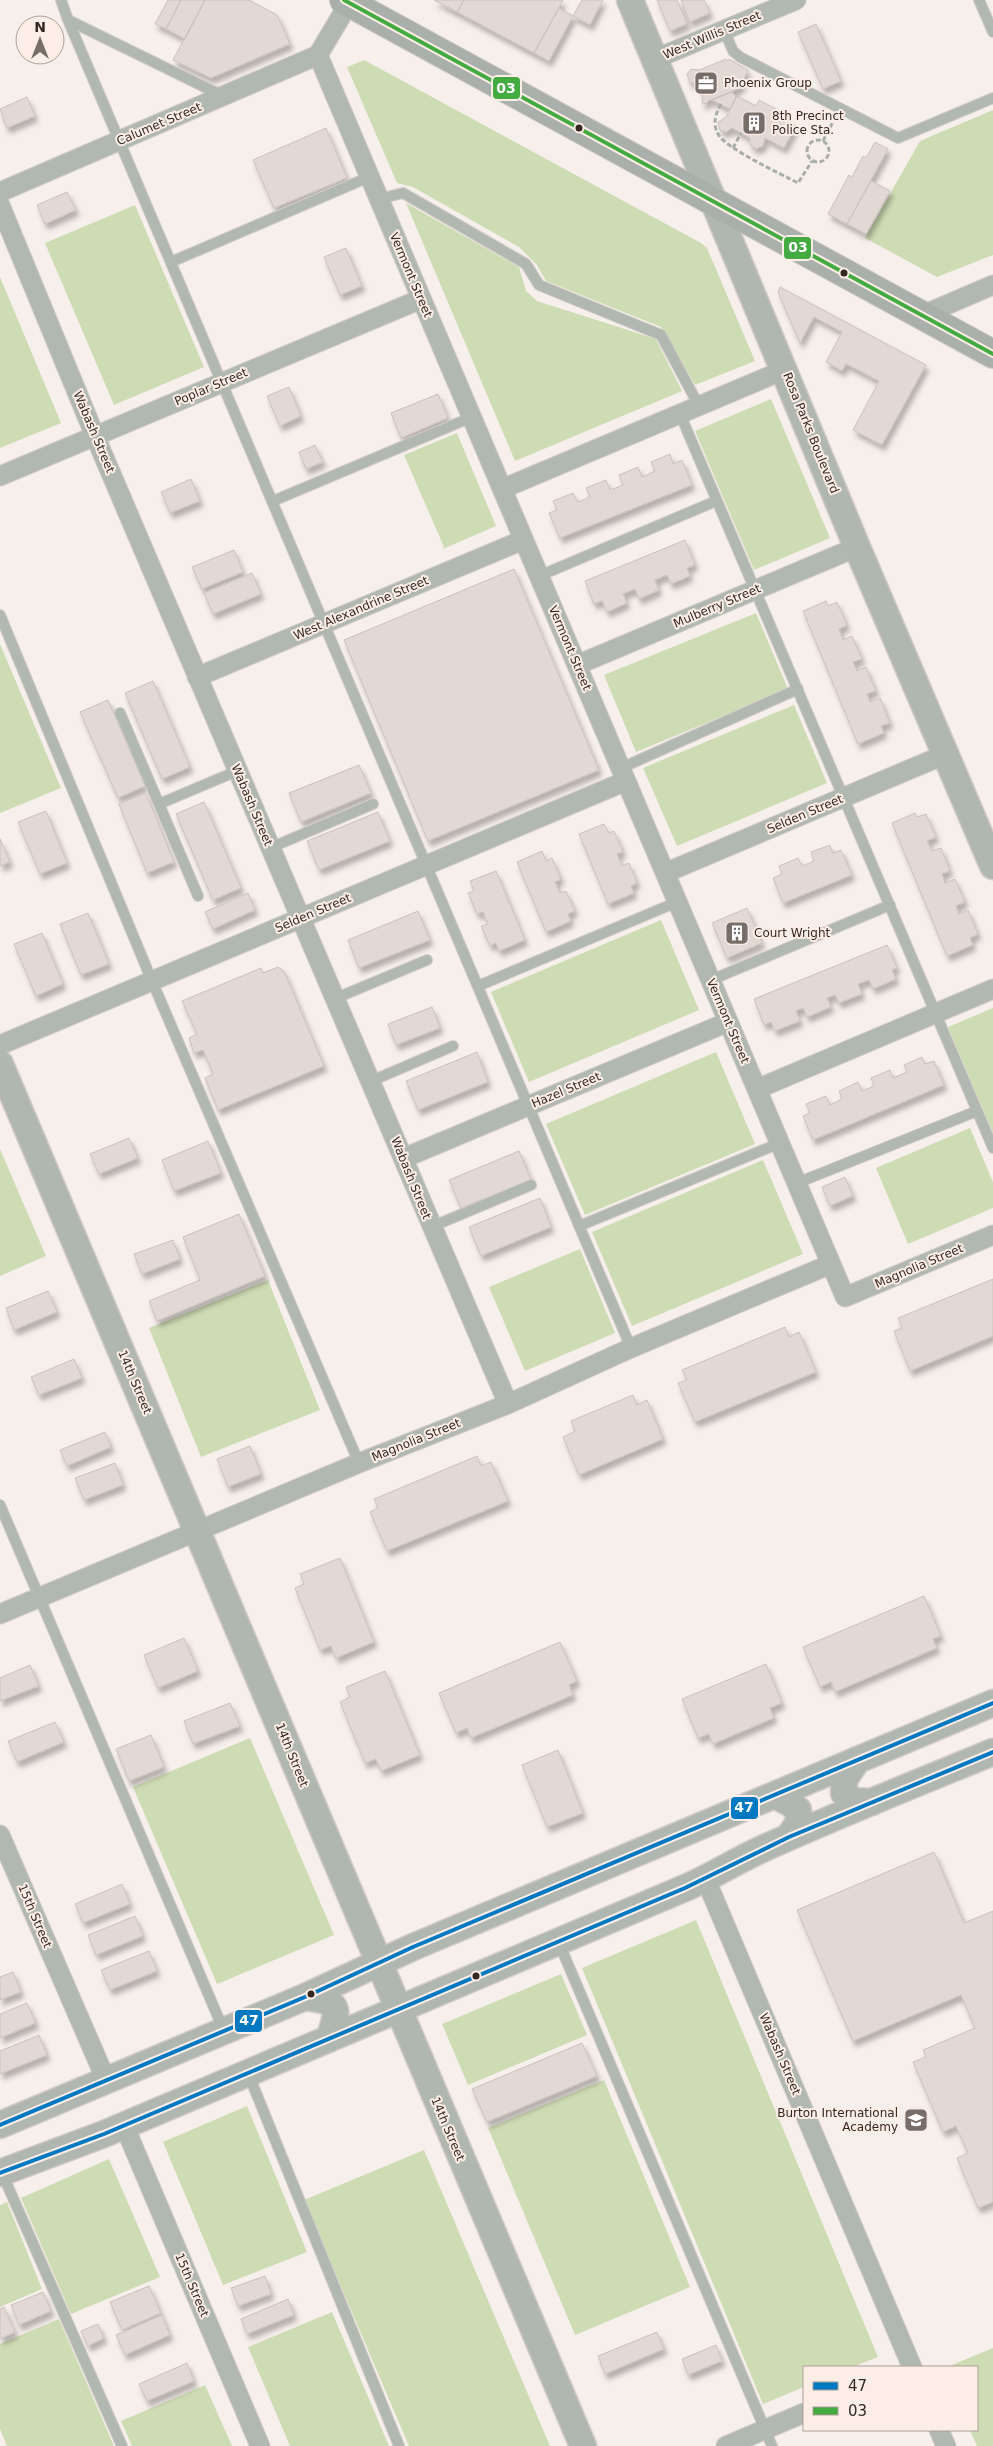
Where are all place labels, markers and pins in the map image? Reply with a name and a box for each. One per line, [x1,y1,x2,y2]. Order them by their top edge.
office icon: Phoenix Group [693,70,719,96]
place label: Phoenix Group [724,76,812,90]
place label: 8th Precinct Police Sta. [772,109,844,137]
building icon: 8th Precinct Police Sta. [741,110,767,136]
unlabelled marker [574,123,584,133]
unlabelled marker [839,268,849,278]
building icon: Court Wright [724,920,750,946]
place label: Court Wright [754,926,831,940]
unlabelled marker [471,1971,481,1981]
unlabelled marker [306,1989,316,1999]
place label: Burton International Academy [777,2106,898,2134]
school or university icon: Burton International Academy [903,2107,929,2133]

